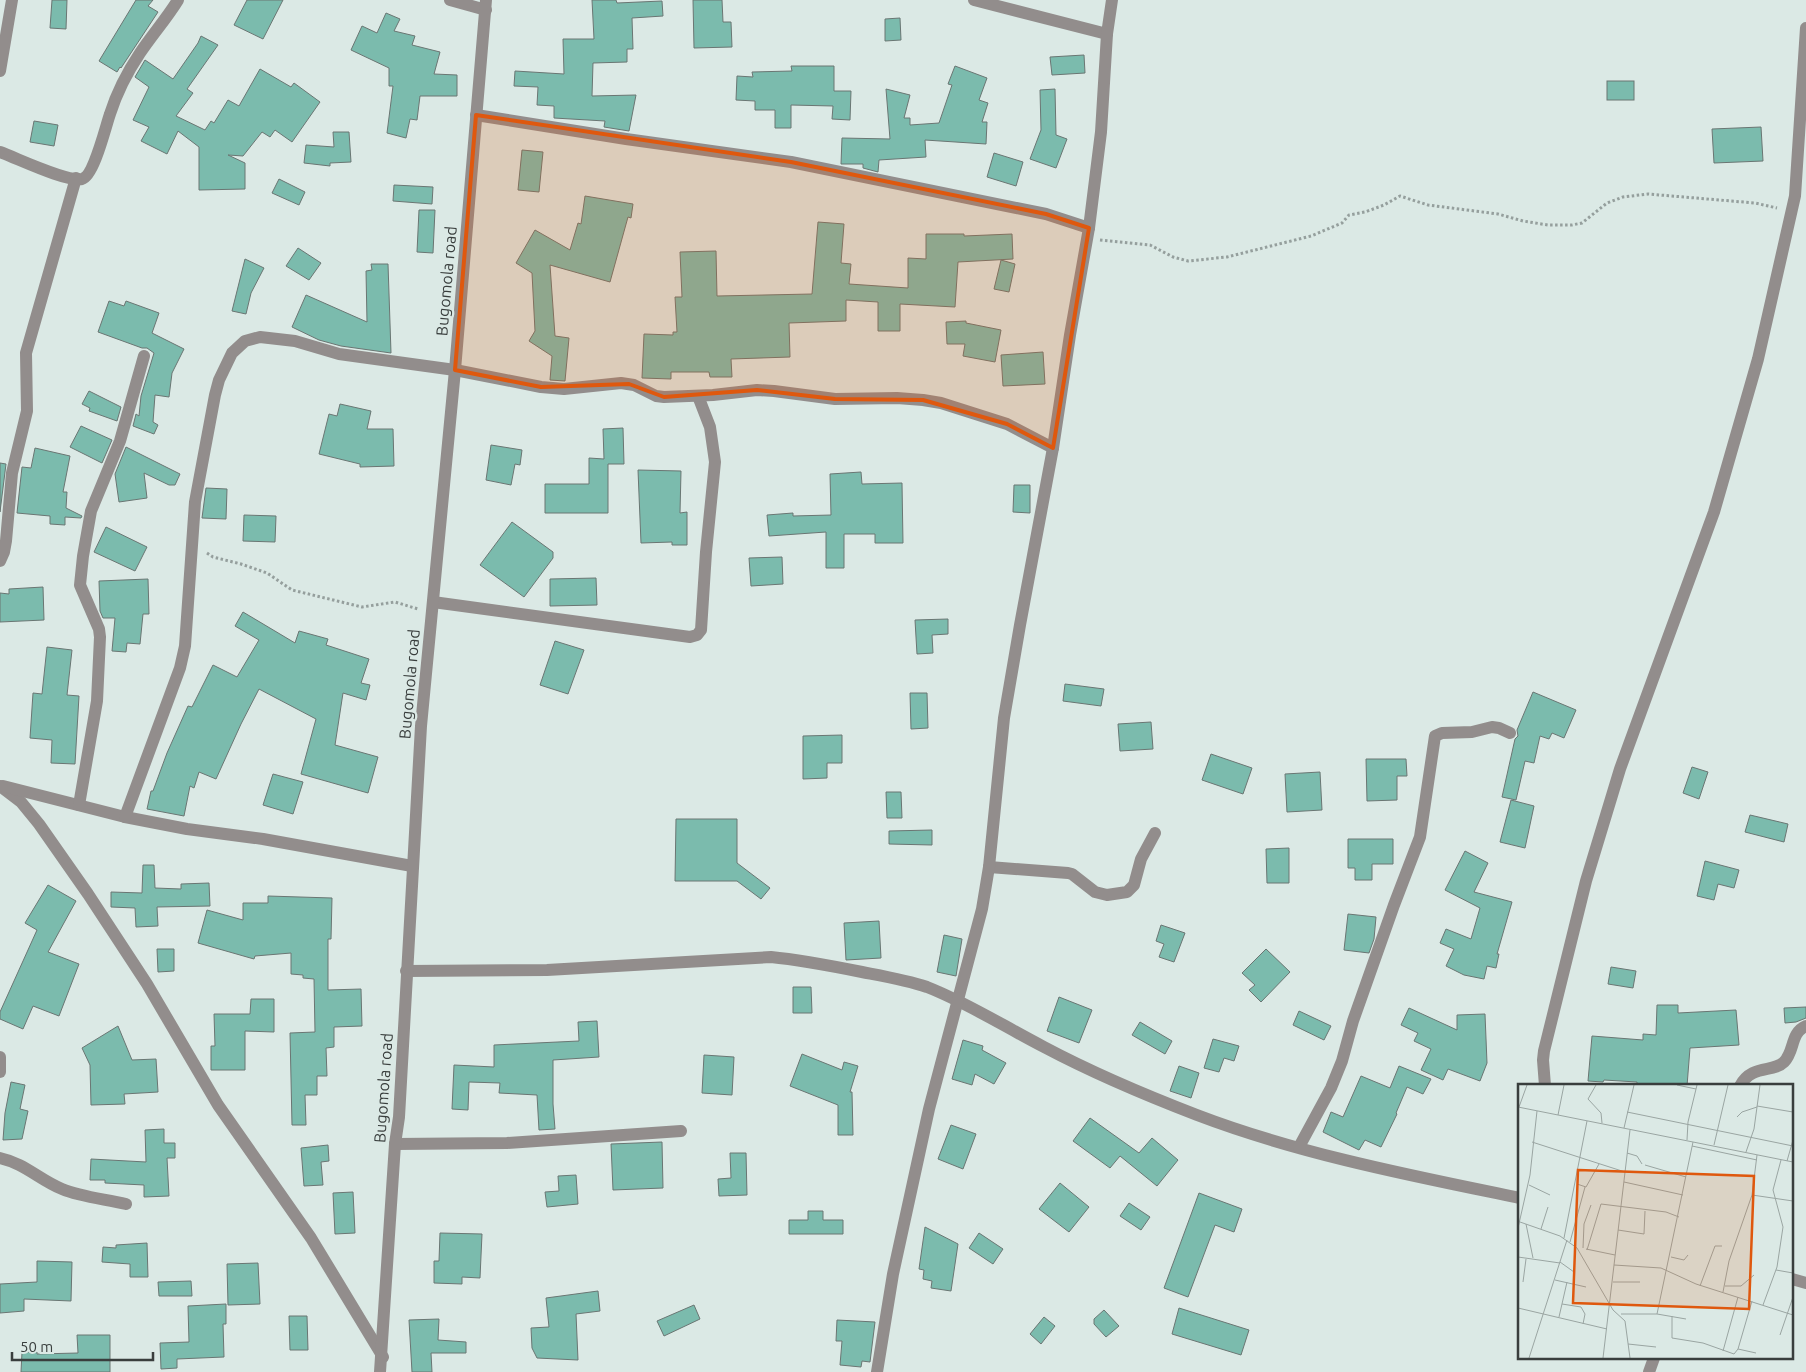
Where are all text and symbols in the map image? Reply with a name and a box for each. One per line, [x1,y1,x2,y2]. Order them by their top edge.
street label: Bugomola road [432,225,460,337]
street label: Bugomola road [395,628,423,740]
street label: Bugomola road [370,1032,396,1144]
inset map [1518,1084,1794,1360]
scale bar [12,1330,154,1362]
text: 50 m [20,1338,53,1355]

